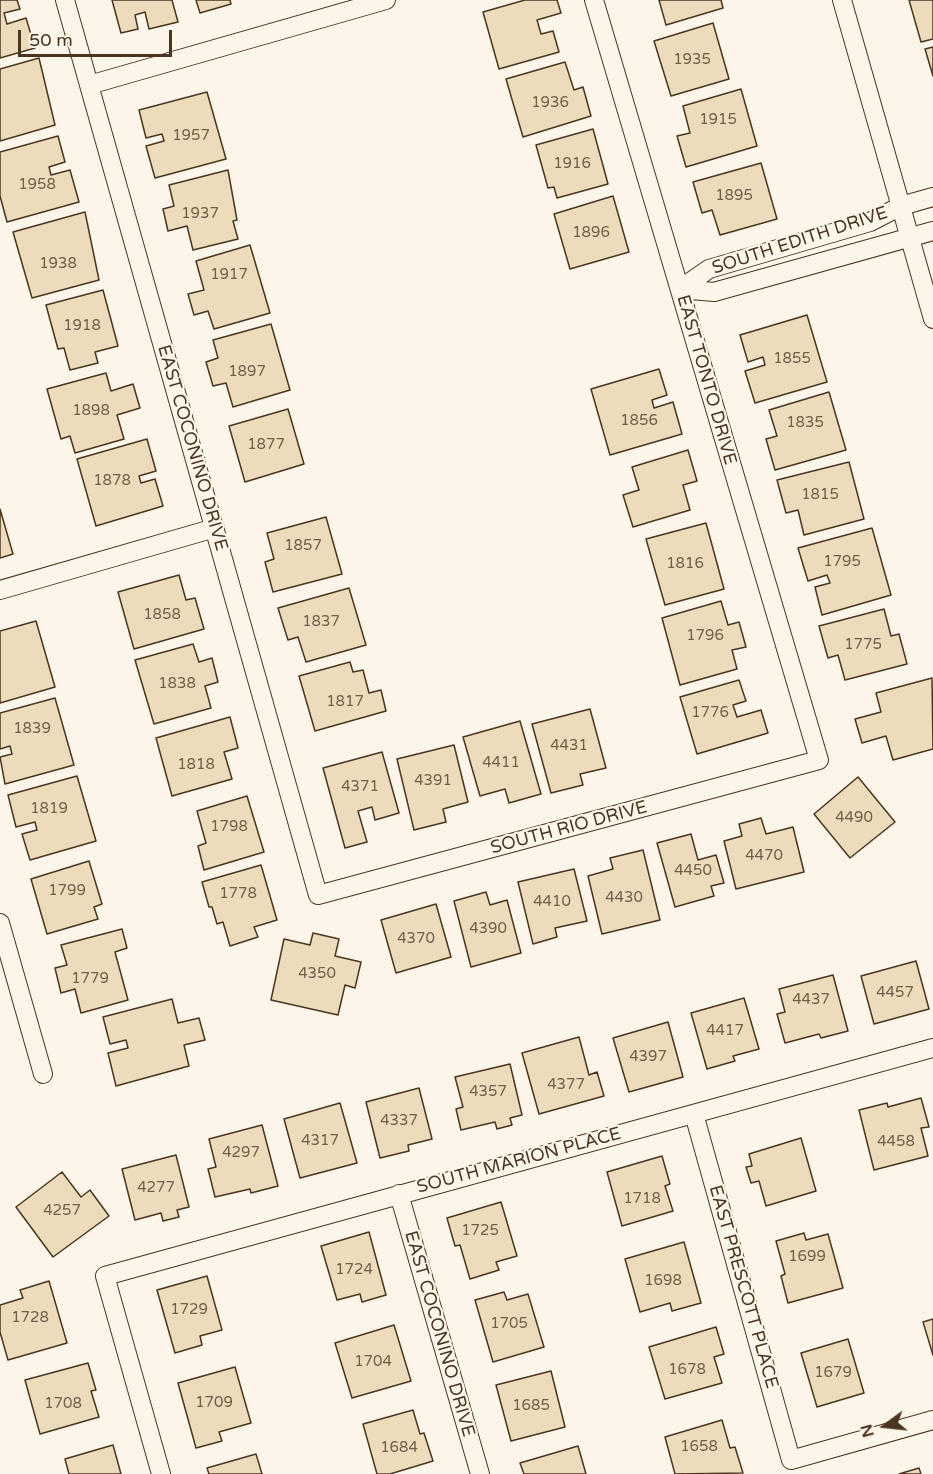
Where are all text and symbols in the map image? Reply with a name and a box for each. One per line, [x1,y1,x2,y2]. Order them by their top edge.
scale bar [21,18,176,56]
text: 50 m [29,29,73,51]
house number: 1935 [673,51,711,69]
house number: 1936 [531,94,569,112]
house number: 1915 [699,111,737,129]
house number: 1957 [172,127,210,145]
house number: 1916 [553,155,591,173]
house number: 1958 [18,176,56,194]
house number: 1895 [715,187,753,205]
street label: SOUTH EDITH DRIVE [709,202,891,280]
house number: 1937 [181,205,219,223]
house number: 1896 [572,224,610,242]
house number: 1938 [39,255,77,273]
house number: 1917 [210,266,248,284]
street label: EAST TONTO DRIVE [671,293,741,467]
house number: 1918 [63,317,101,335]
street label: EAST COCONINO DRIVE [152,343,232,553]
house number: 1855 [773,350,811,368]
house number: 1897 [228,363,266,381]
house number: 1898 [72,402,110,420]
house number: 1856 [620,412,658,430]
house number: 1835 [786,414,824,432]
house number: 1877 [247,436,285,454]
house number: 1878 [93,472,131,490]
house number: 1815 [801,486,839,504]
house number: 1857 [284,537,322,555]
house number: 1795 [823,553,861,571]
house number: 1816 [666,555,704,573]
house number: 1858 [143,606,181,624]
house number: 1837 [302,613,340,631]
house number: 1796 [686,627,724,645]
house number: 1775 [844,636,882,654]
house number: 1838 [158,675,196,693]
house number: 1817 [326,693,364,711]
house number: 1776 [691,704,729,722]
house number: 1839 [13,720,51,738]
house number: 4431 [550,737,588,755]
house number: 4411 [482,754,520,772]
house number: 1818 [177,756,215,774]
house number: 4391 [414,772,452,790]
house number: 4371 [341,778,379,796]
street label: SOUTH RIO DRIVE [488,797,650,859]
house number: 1819 [30,800,68,818]
house number: 4490 [835,809,873,827]
house number: 1798 [210,818,248,836]
house number: 4470 [745,847,783,865]
house number: 4450 [674,862,712,880]
house number: 1799 [48,882,86,900]
house number: 1778 [219,885,257,903]
house number: 4430 [605,889,643,907]
house number: 4410 [533,893,571,911]
house number: 4390 [469,920,507,938]
house number: 4370 [397,930,435,948]
house number: 4350 [298,965,336,983]
house number: 1779 [71,970,109,988]
house number: 4457 [876,984,914,1002]
house number: 4437 [792,991,830,1009]
house number: 4417 [706,1022,744,1040]
house number: 4397 [629,1048,667,1066]
house number: 4377 [547,1076,585,1094]
house number: 4357 [469,1083,507,1101]
house number: 4337 [380,1112,418,1130]
street label: SOUTH MARION PLACE [415,1123,623,1199]
house number: 4317 [301,1132,339,1150]
house number: 4458 [877,1133,915,1151]
house number: 4297 [222,1144,260,1162]
house number: 4277 [137,1179,175,1197]
street label: EAST PRESCOTT PLACE [704,1183,782,1391]
house number: 1718 [623,1190,661,1208]
house number: 4257 [43,1202,81,1220]
house number: 1725 [461,1222,499,1240]
street label: EAST COCONINO DRIVE [399,1229,479,1439]
house number: 1699 [788,1248,826,1266]
house number: 1724 [335,1261,373,1279]
house number: 1698 [644,1272,682,1290]
house number: 1729 [170,1301,208,1319]
house number: 1728 [11,1309,49,1327]
house number: 1705 [490,1315,528,1333]
house number: 1704 [354,1353,392,1371]
house number: 1678 [668,1361,706,1379]
house number: 1679 [814,1364,852,1382]
house number: 1709 [195,1394,233,1412]
house number: 1708 [44,1395,82,1413]
north arrow [855,1396,915,1456]
house number: 1685 [512,1397,550,1415]
text: N [856,1422,879,1439]
house number: 1658 [680,1438,718,1456]
house number: 1684 [380,1439,418,1457]

